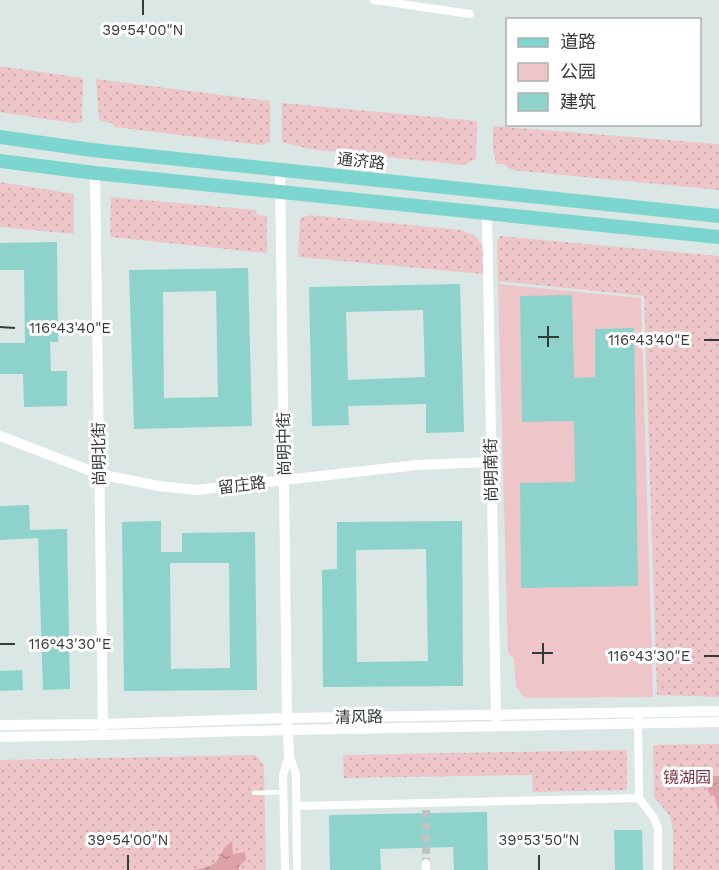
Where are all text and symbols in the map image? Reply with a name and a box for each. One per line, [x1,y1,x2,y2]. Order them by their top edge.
legend [506,18,701,126]
text: 39°54'00"N [102,21,184,39]
text: 道路 [560,31,596,52]
text: 公园 [560,61,596,82]
text: 建筑 [560,91,596,112]
street label: 通济路 [336,149,386,173]
text: 116°43'40"E [29,319,111,337]
text: 116°43'40"E [608,331,690,349]
street label: 尚明中街 [274,412,294,476]
street label: 尚明北街 [89,422,109,486]
street label: 尚明南街 [481,438,501,502]
street label: 留庄路 [217,473,267,497]
text: 116°43'30"E [29,635,111,653]
text: 116°43'30"E [608,647,690,665]
street label: 清风路 [335,707,383,727]
park label: 镜湖园 [663,768,711,787]
text: 39°54'00"N [87,831,169,849]
text: 39°53'50"N [498,831,580,849]

